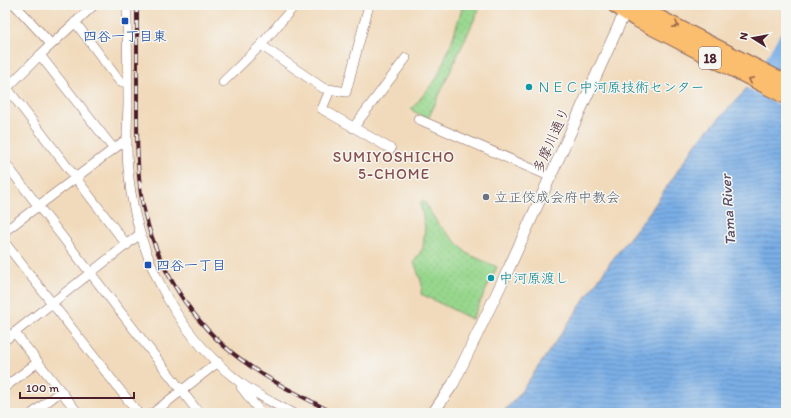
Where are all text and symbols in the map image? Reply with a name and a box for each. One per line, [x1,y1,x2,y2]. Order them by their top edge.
marker: 四谷一丁目東 [120,16,130,26]
north arrow [733,18,773,58]
one-way arrow [671,20,679,28]
place label: 四谷一丁目東 [83,28,167,45]
text: N [737,31,751,41]
road number: 18 [699,47,721,69]
one-way arrow [748,77,756,84]
place label: ＮＥＣ中河原技術センター [537,79,704,96]
marker: ＮＥＣ中河原技術センター [524,82,534,92]
street label: 多摩川通り [529,105,573,176]
district label: SUMIYOSHICHO 5-CHOME [333,148,455,183]
water label: Tama River [716,172,739,246]
place label: 立正佼成会府中教会 [494,189,620,206]
marker: 立正佼成会府中教会 [481,192,491,202]
place label: 四谷一丁目 [156,257,226,274]
marker: 四谷一丁目 [143,260,153,270]
place label: 中河原渡し [499,270,569,287]
marker: 中河原渡し [486,273,496,283]
scale bar [20,374,134,400]
text: 100 m [26,381,59,395]

